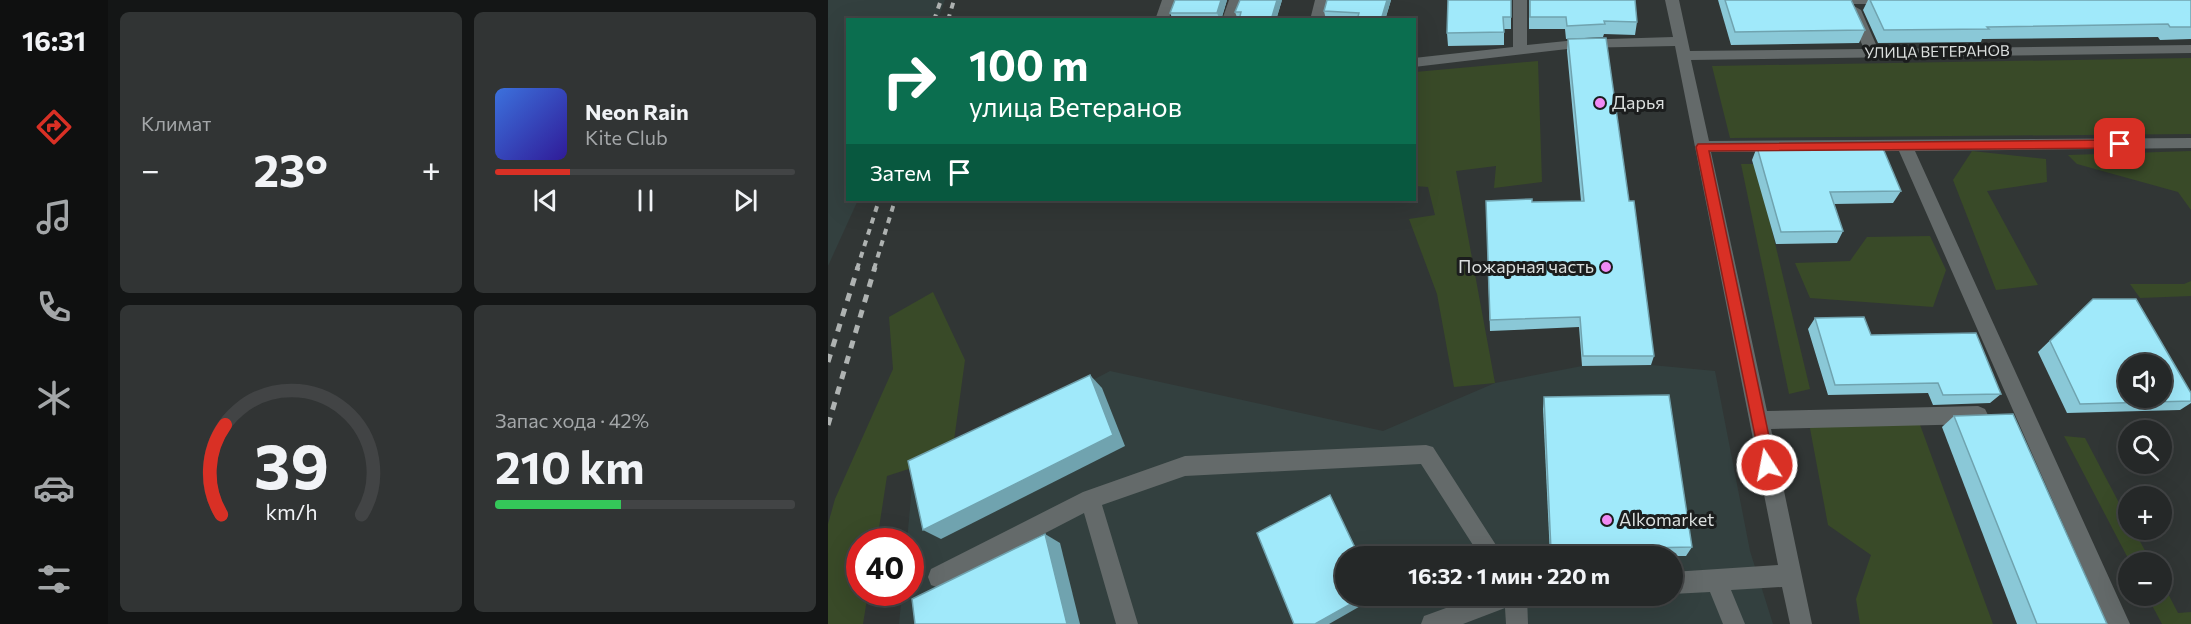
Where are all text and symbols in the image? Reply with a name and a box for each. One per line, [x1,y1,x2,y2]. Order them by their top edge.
text: 16:31 [22,24,86,57]
text: 100 m [969,38,1089,90]
street label: УЛИЦА ВЕТЕРАНОВ [1864,41,2010,61]
icon: right [870,42,948,120]
text: улица Ветеранов [969,90,1182,123]
place label: Дарья [1612,91,1665,113]
marker: Дарья [1593,96,1607,110]
text: Neon Rain [585,98,689,125]
icon: directions [33,106,75,148]
text: Климат [141,111,211,135]
pin [2094,118,2145,169]
text: Kite Club [585,125,668,149]
icon: arrive [2103,127,2136,160]
text: 23° [254,141,328,196]
text: − [141,148,160,189]
text: + [422,148,441,189]
icon: arrive [943,156,976,189]
text: Затем [870,159,931,186]
icon: previous [529,184,562,217]
icon: pause [629,184,662,217]
icon: next [729,184,762,217]
icon: music [33,196,75,238]
place label: Пожарная часть [1458,255,1594,277]
marker: Пожарная часть [1599,260,1613,274]
icon: phone [33,286,75,328]
map controls [2118,354,2172,606]
button: sound [2118,354,2172,408]
icon: climate [33,377,75,419]
text: Запас хода · 42% [495,408,649,432]
button: search [2118,420,2172,474]
text: 39 [254,426,328,502]
position arrow [1735,433,1799,497]
text: 210 km [495,438,645,493]
icon: car [33,467,75,509]
button: + [2118,486,2172,540]
text: km/h [265,499,317,525]
place label: Alkomarket [1619,508,1715,530]
marker: Alkomarket [1600,513,1614,527]
speed limit sign: 40 [846,528,924,606]
button: − [2118,552,2172,606]
icon: filters [33,558,75,600]
text: 16:32 · 1 мин · 220 m [1408,562,1610,589]

